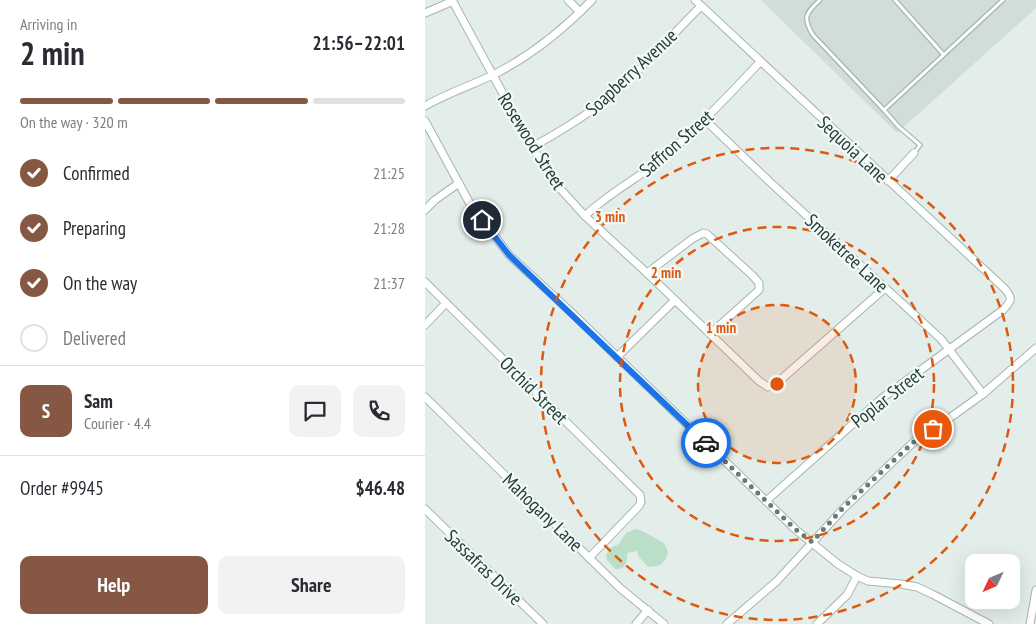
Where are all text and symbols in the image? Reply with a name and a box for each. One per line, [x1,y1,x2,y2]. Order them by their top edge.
text: Arriving in [20,14,77,34]
street label: Soapberry Avenue [580,23,682,121]
text: 21:56–22:01 [312,31,405,55]
text: 2 min [20,32,85,74]
street label: Rosewood Street [493,88,572,195]
street label: Saffron Street [634,104,719,182]
street label: Sequoia Lane [813,110,893,188]
text: On the way · 320 m [20,112,128,132]
icon: check [20,159,48,187]
text: Confirmed [63,161,130,185]
text: 21:25 [373,163,405,183]
pin [461,199,503,241]
icon: home [468,206,496,234]
text: 3 min [595,207,625,226]
street label: Smoketree Lane [800,208,894,298]
icon: check [20,214,48,242]
text: Preparing [63,216,126,240]
text: 21:28 [373,218,405,238]
text: 2 min [651,263,681,282]
icon: check [20,269,48,297]
text: On the way [63,271,137,295]
text: 21:37 [373,273,405,293]
text: 1 min [706,318,736,337]
text: Delivered [63,326,126,350]
street label: Orchid Street [495,351,574,430]
street label: Poplar Street [846,361,929,433]
centre of rings [768,375,786,393]
button: chat [289,385,341,437]
button: phone [353,385,405,437]
text: Sam [84,389,113,413]
text: S [42,399,50,423]
pin [912,408,954,450]
text: Courier · 4.4 [84,413,151,433]
icon: bag [919,415,947,443]
courier [681,418,731,468]
icon: car [692,429,720,457]
street label: Mahogany Lane [498,468,588,556]
text: Order #9945 [20,476,104,500]
text: $46.48 [356,476,405,500]
street label: Sassafras Drive [440,524,528,610]
north arrow [965,554,1020,609]
map controls [965,554,1020,609]
button: Help [20,556,208,614]
button: Share [218,556,405,614]

